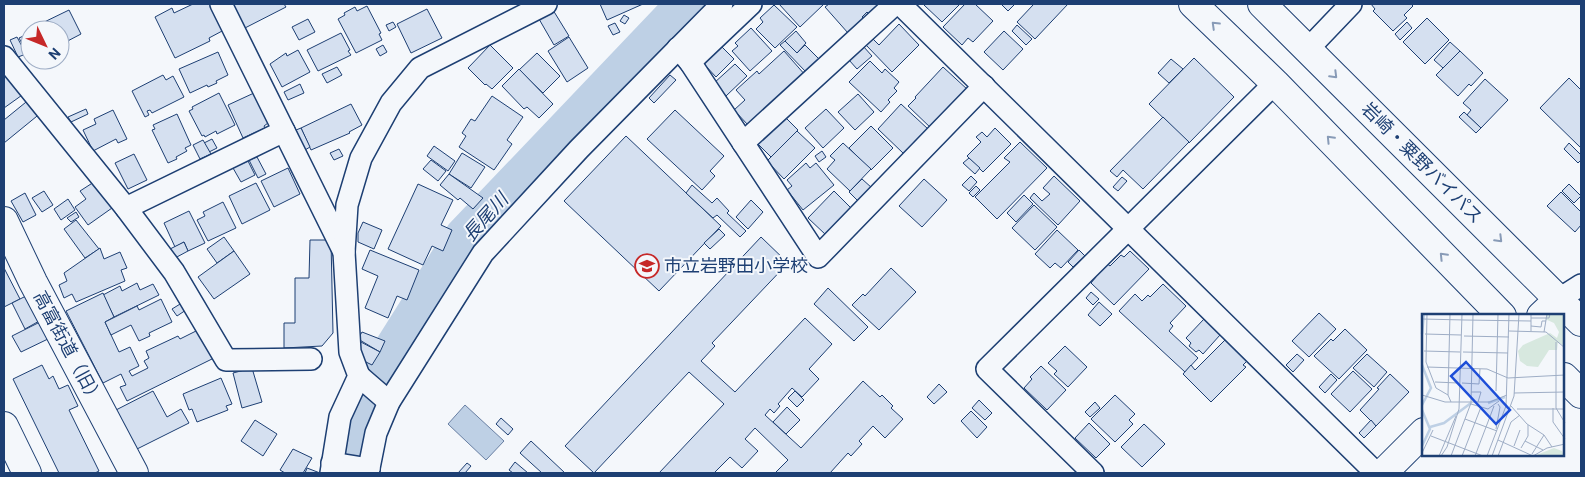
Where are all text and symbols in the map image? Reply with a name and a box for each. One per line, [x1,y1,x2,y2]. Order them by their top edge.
north arrow [20,20,70,70]
one-way arrow [1211,22,1220,31]
text: N [45,45,64,63]
one-way arrow [1328,69,1337,78]
street label: 岩崎・粟野バイパス [1358,98,1487,227]
one-way arrow [1327,136,1336,145]
water label: 長尾川 [458,187,514,246]
one-way arrow [1493,233,1502,242]
one-way arrow [1440,252,1449,261]
school or university icon: 市立岩野田小学校 [634,253,660,279]
place label: 市立岩野田小学校 [664,255,808,276]
street label: 高富街道（旧） [30,287,107,408]
inset map [1422,314,1565,457]

